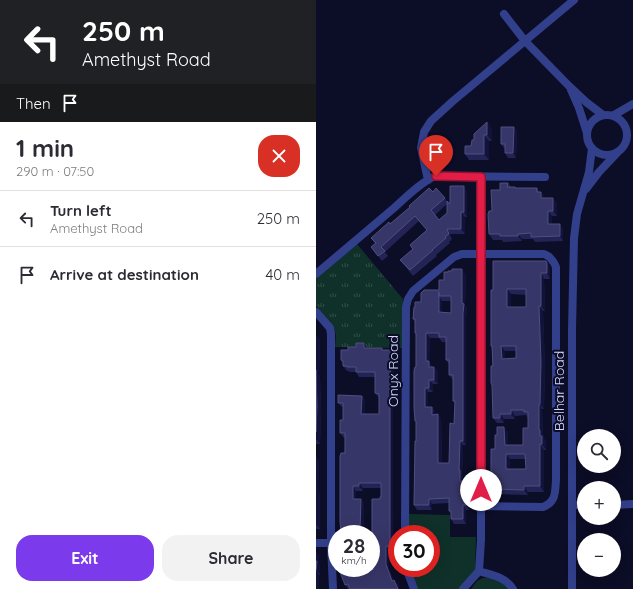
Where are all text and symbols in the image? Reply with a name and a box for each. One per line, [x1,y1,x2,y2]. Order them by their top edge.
text: 250 m [82,13,165,48]
icon: left [16,16,68,68]
text: Amethyst Road [82,48,211,71]
icon: arrive [59,92,81,114]
text: Then [16,94,51,113]
text: 1 min [16,133,74,163]
button: close [258,135,300,177]
pin [419,135,453,176]
icon: arrive [425,141,447,163]
text: 290 m · 07:50 [16,163,94,179]
text: Turn left [50,201,112,220]
icon: left [16,208,38,230]
text: 250 m [257,209,300,228]
text: Amethyst Road [50,220,143,236]
icon: arrive [16,264,38,286]
text: Arrive at destination [50,265,199,284]
text: 40 m [265,265,300,284]
street label: Onyx Road [384,335,402,407]
street label: Belhar Road [550,351,568,431]
map controls [577,429,621,577]
button: search [577,429,621,473]
position arrow [460,469,502,511]
button: + [577,481,621,525]
speed limit sign: 30 [388,525,440,577]
text: 28 [343,533,365,558]
button: − [577,533,621,577]
button: Exit [16,535,154,581]
button: Share [162,535,300,581]
text: km/h [341,554,367,567]

